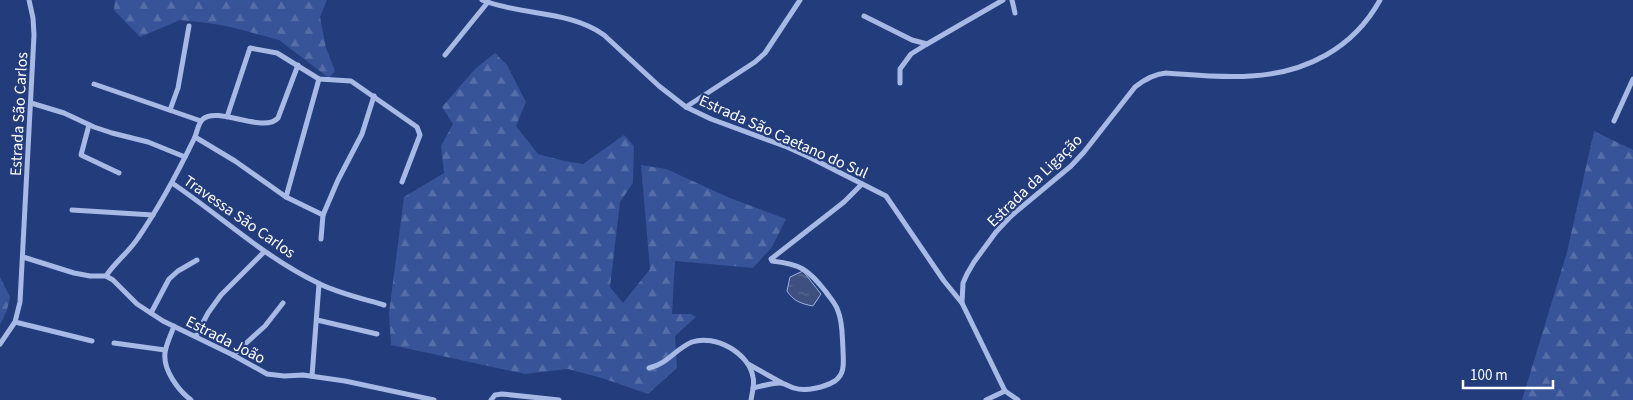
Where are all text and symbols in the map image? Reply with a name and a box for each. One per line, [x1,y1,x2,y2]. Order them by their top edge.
street label: Estrada São Carlos [5,51,33,177]
street label: Estrada São Caetano do Sul [696,90,872,184]
street label: Estrada da Ligação [982,129,1087,232]
street label: Travessa São Carlos [179,170,300,264]
street label: Estrada João [182,310,269,369]
scale bar [1463,358,1553,390]
text: 100 m [1470,365,1508,386]

